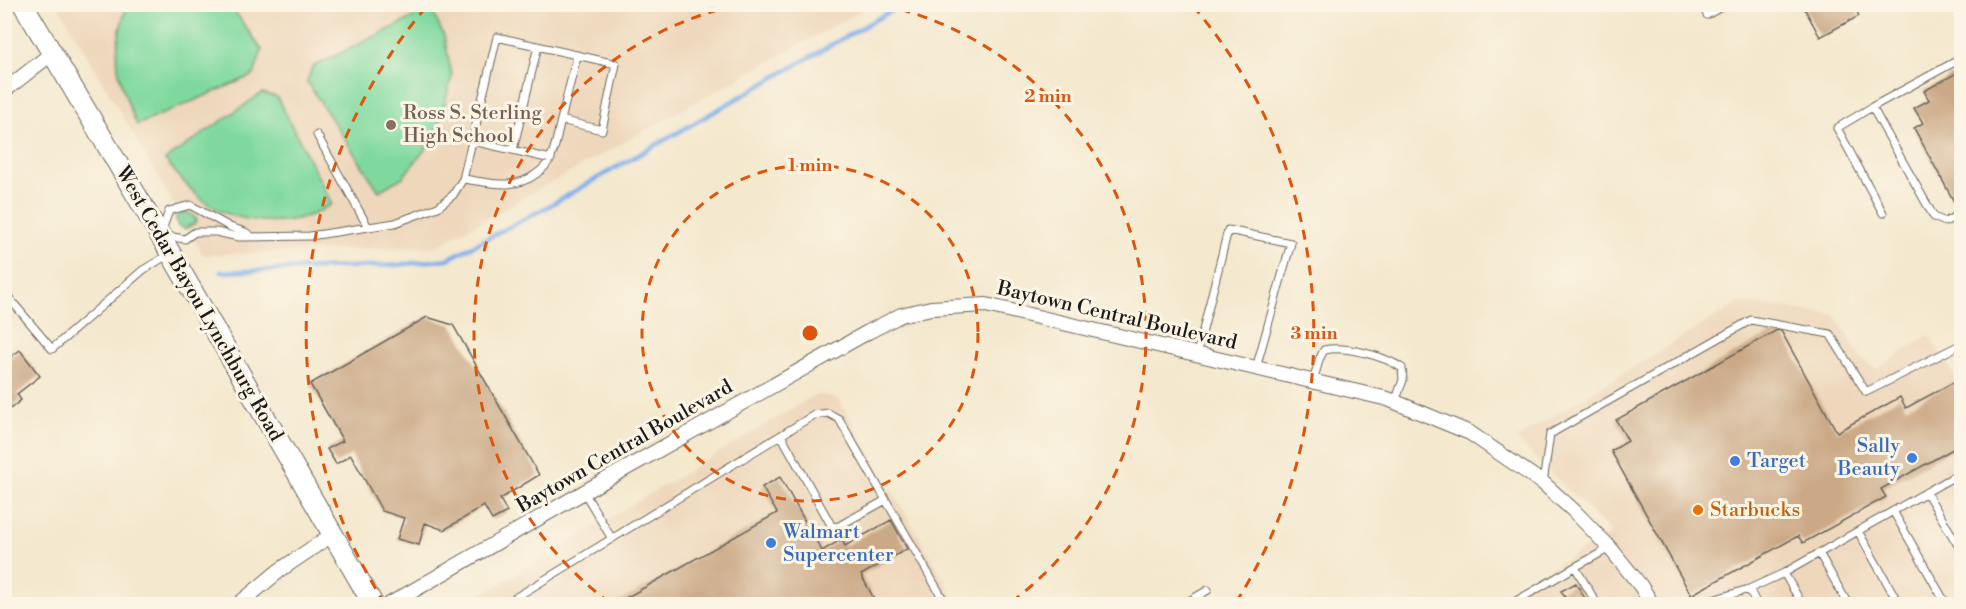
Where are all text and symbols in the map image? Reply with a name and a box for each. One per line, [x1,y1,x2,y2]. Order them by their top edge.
text: 2 min [1024,85,1072,108]
place label: Ross S. Sterling High School [403,101,542,149]
marker: Ross S. Sterling High School [384,118,398,132]
text: 1 min [788,154,832,177]
street label: West Cedar Bayou Lynchburg Road [109,161,289,447]
street label: Baytown Central Boulevard [994,276,1240,356]
text: 3 min [1291,322,1337,345]
centre of rings [800,323,820,343]
street label: Baytown Central Boulevard [512,375,738,520]
place label: Sally Beauty [1837,434,1900,482]
place label: Target [1747,449,1806,474]
marker: Sally Beauty [1905,451,1919,465]
marker: Target [1728,454,1742,468]
place label: Starbucks [1710,498,1800,523]
marker: Starbucks [1691,503,1705,517]
place label: Walmart Supercenter [782,520,894,568]
marker: Walmart Supercenter [764,536,778,550]

